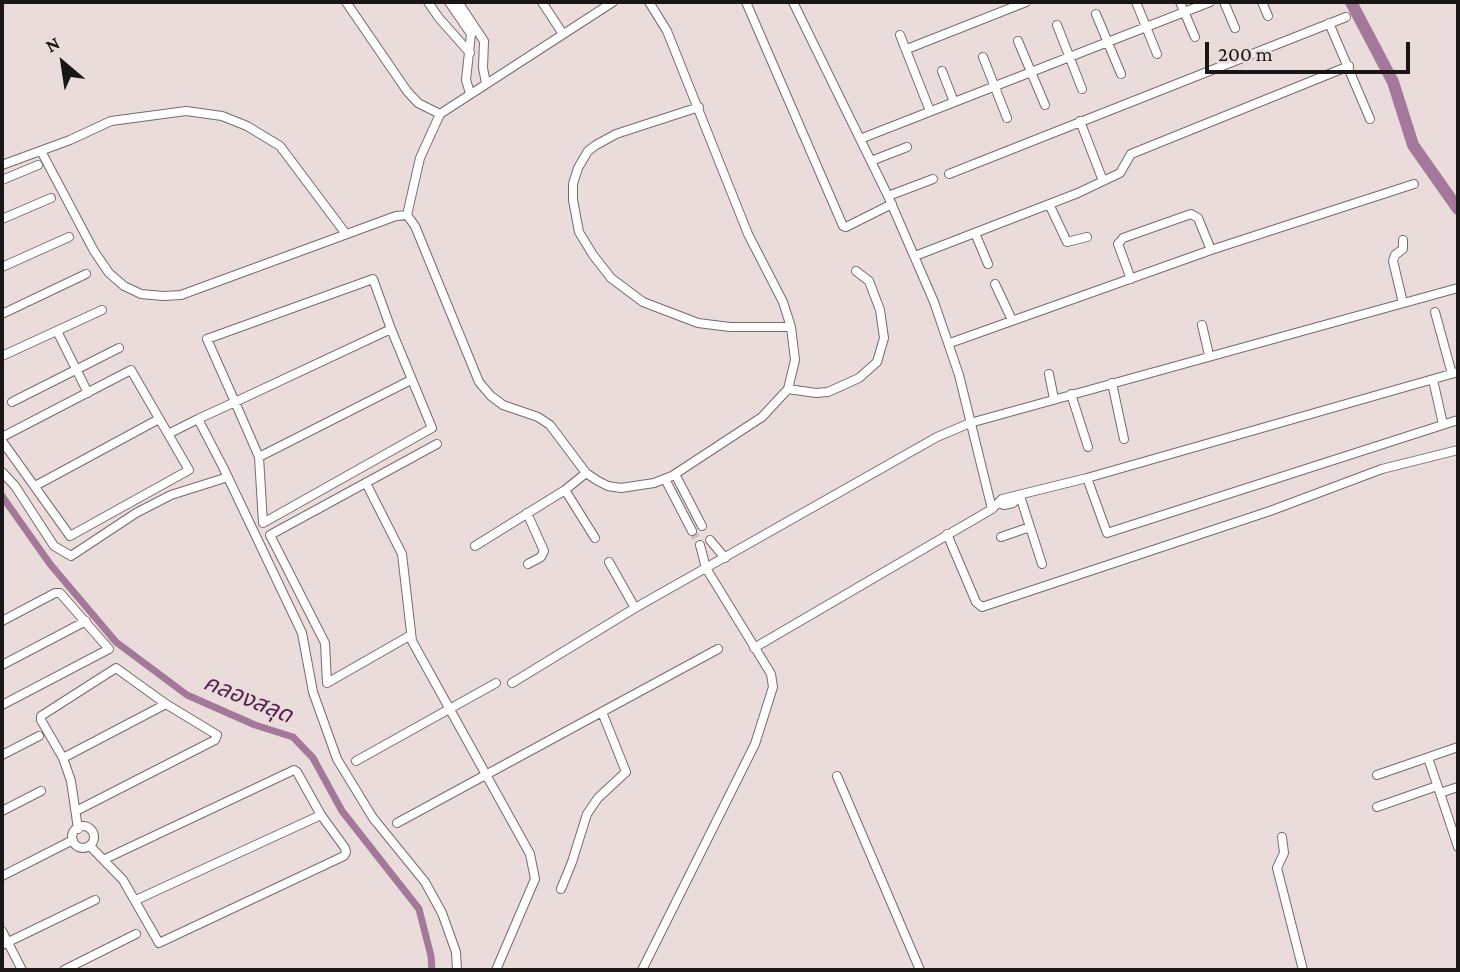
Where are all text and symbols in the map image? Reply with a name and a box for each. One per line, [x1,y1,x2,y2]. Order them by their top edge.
north arrow [28,28,98,98]
scale bar [1208,28,1413,72]
text: N [42,32,63,57]
text: 200 m [1218,42,1273,66]
water label: คลองสลุด [200,669,296,729]

